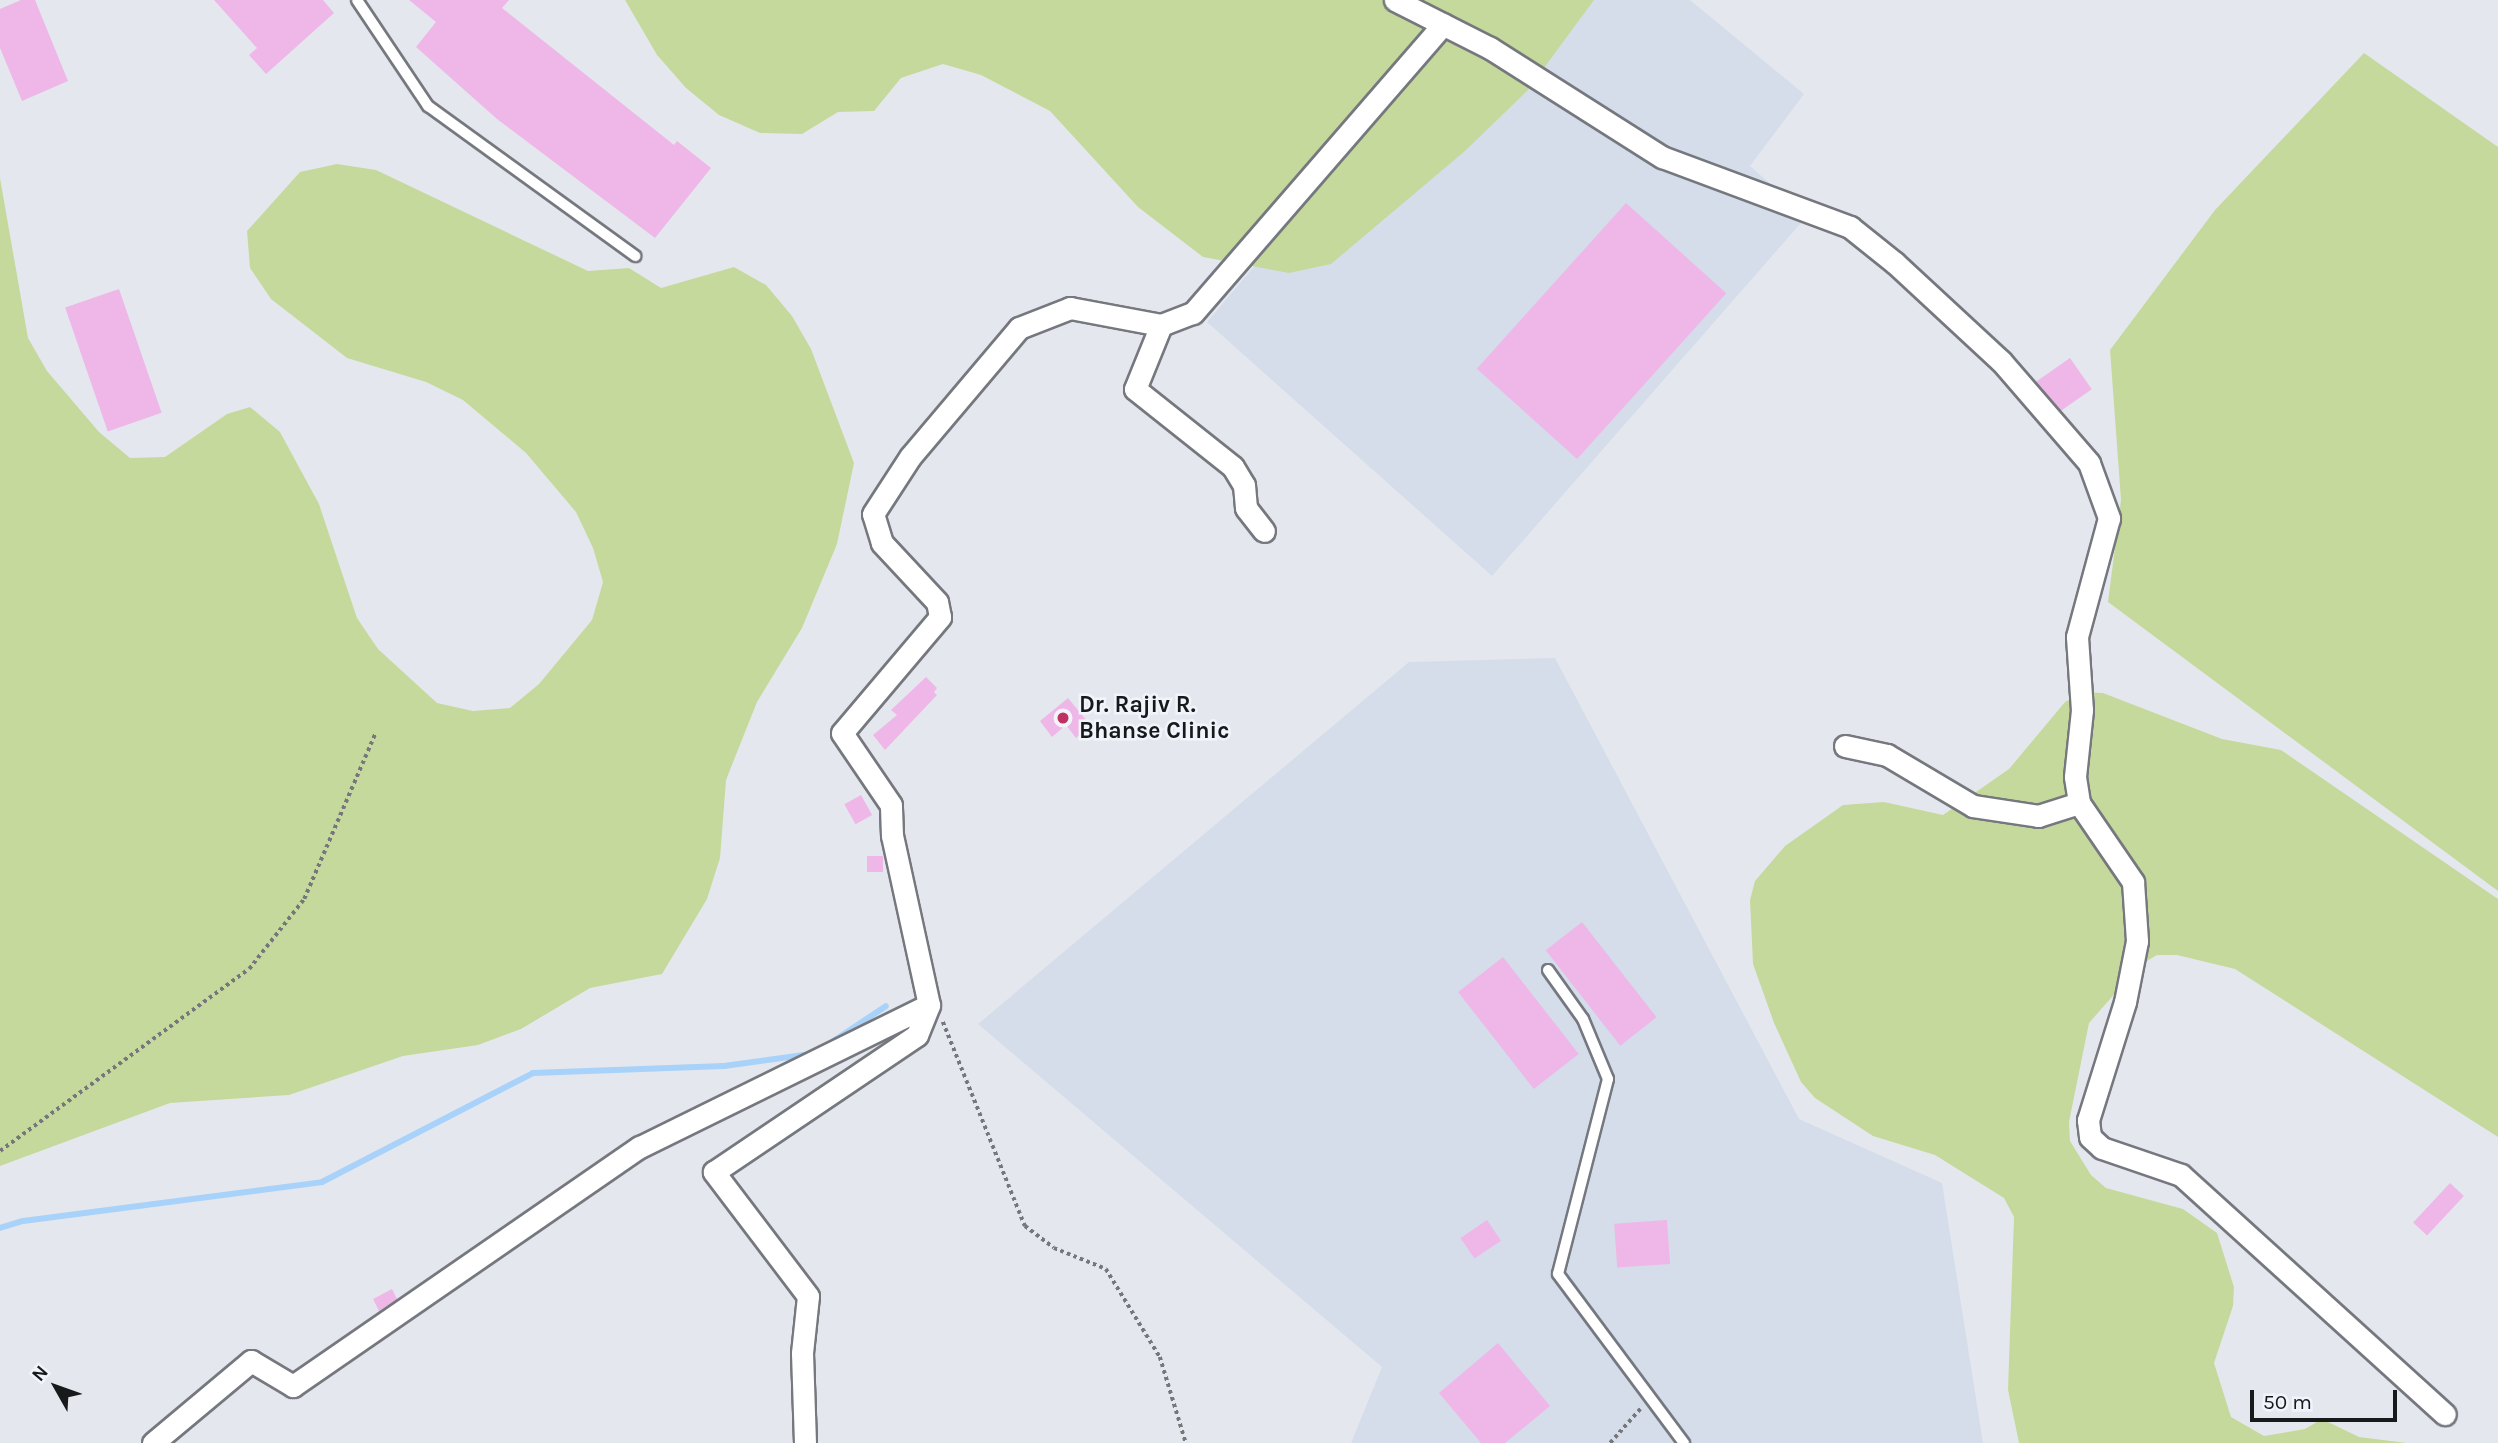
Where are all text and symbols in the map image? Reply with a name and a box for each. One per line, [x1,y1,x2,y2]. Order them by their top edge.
place label: Dr. Rajiv R. Bhanse Clinic [1079,691,1229,745]
marker: Dr. Rajiv R. Bhanse Clinic [1053,708,1073,728]
north arrow [21,1352,91,1422]
text: N [27,1361,53,1386]
scale bar [2253,1376,2400,1420]
text: 50 m [2263,1390,2312,1414]

